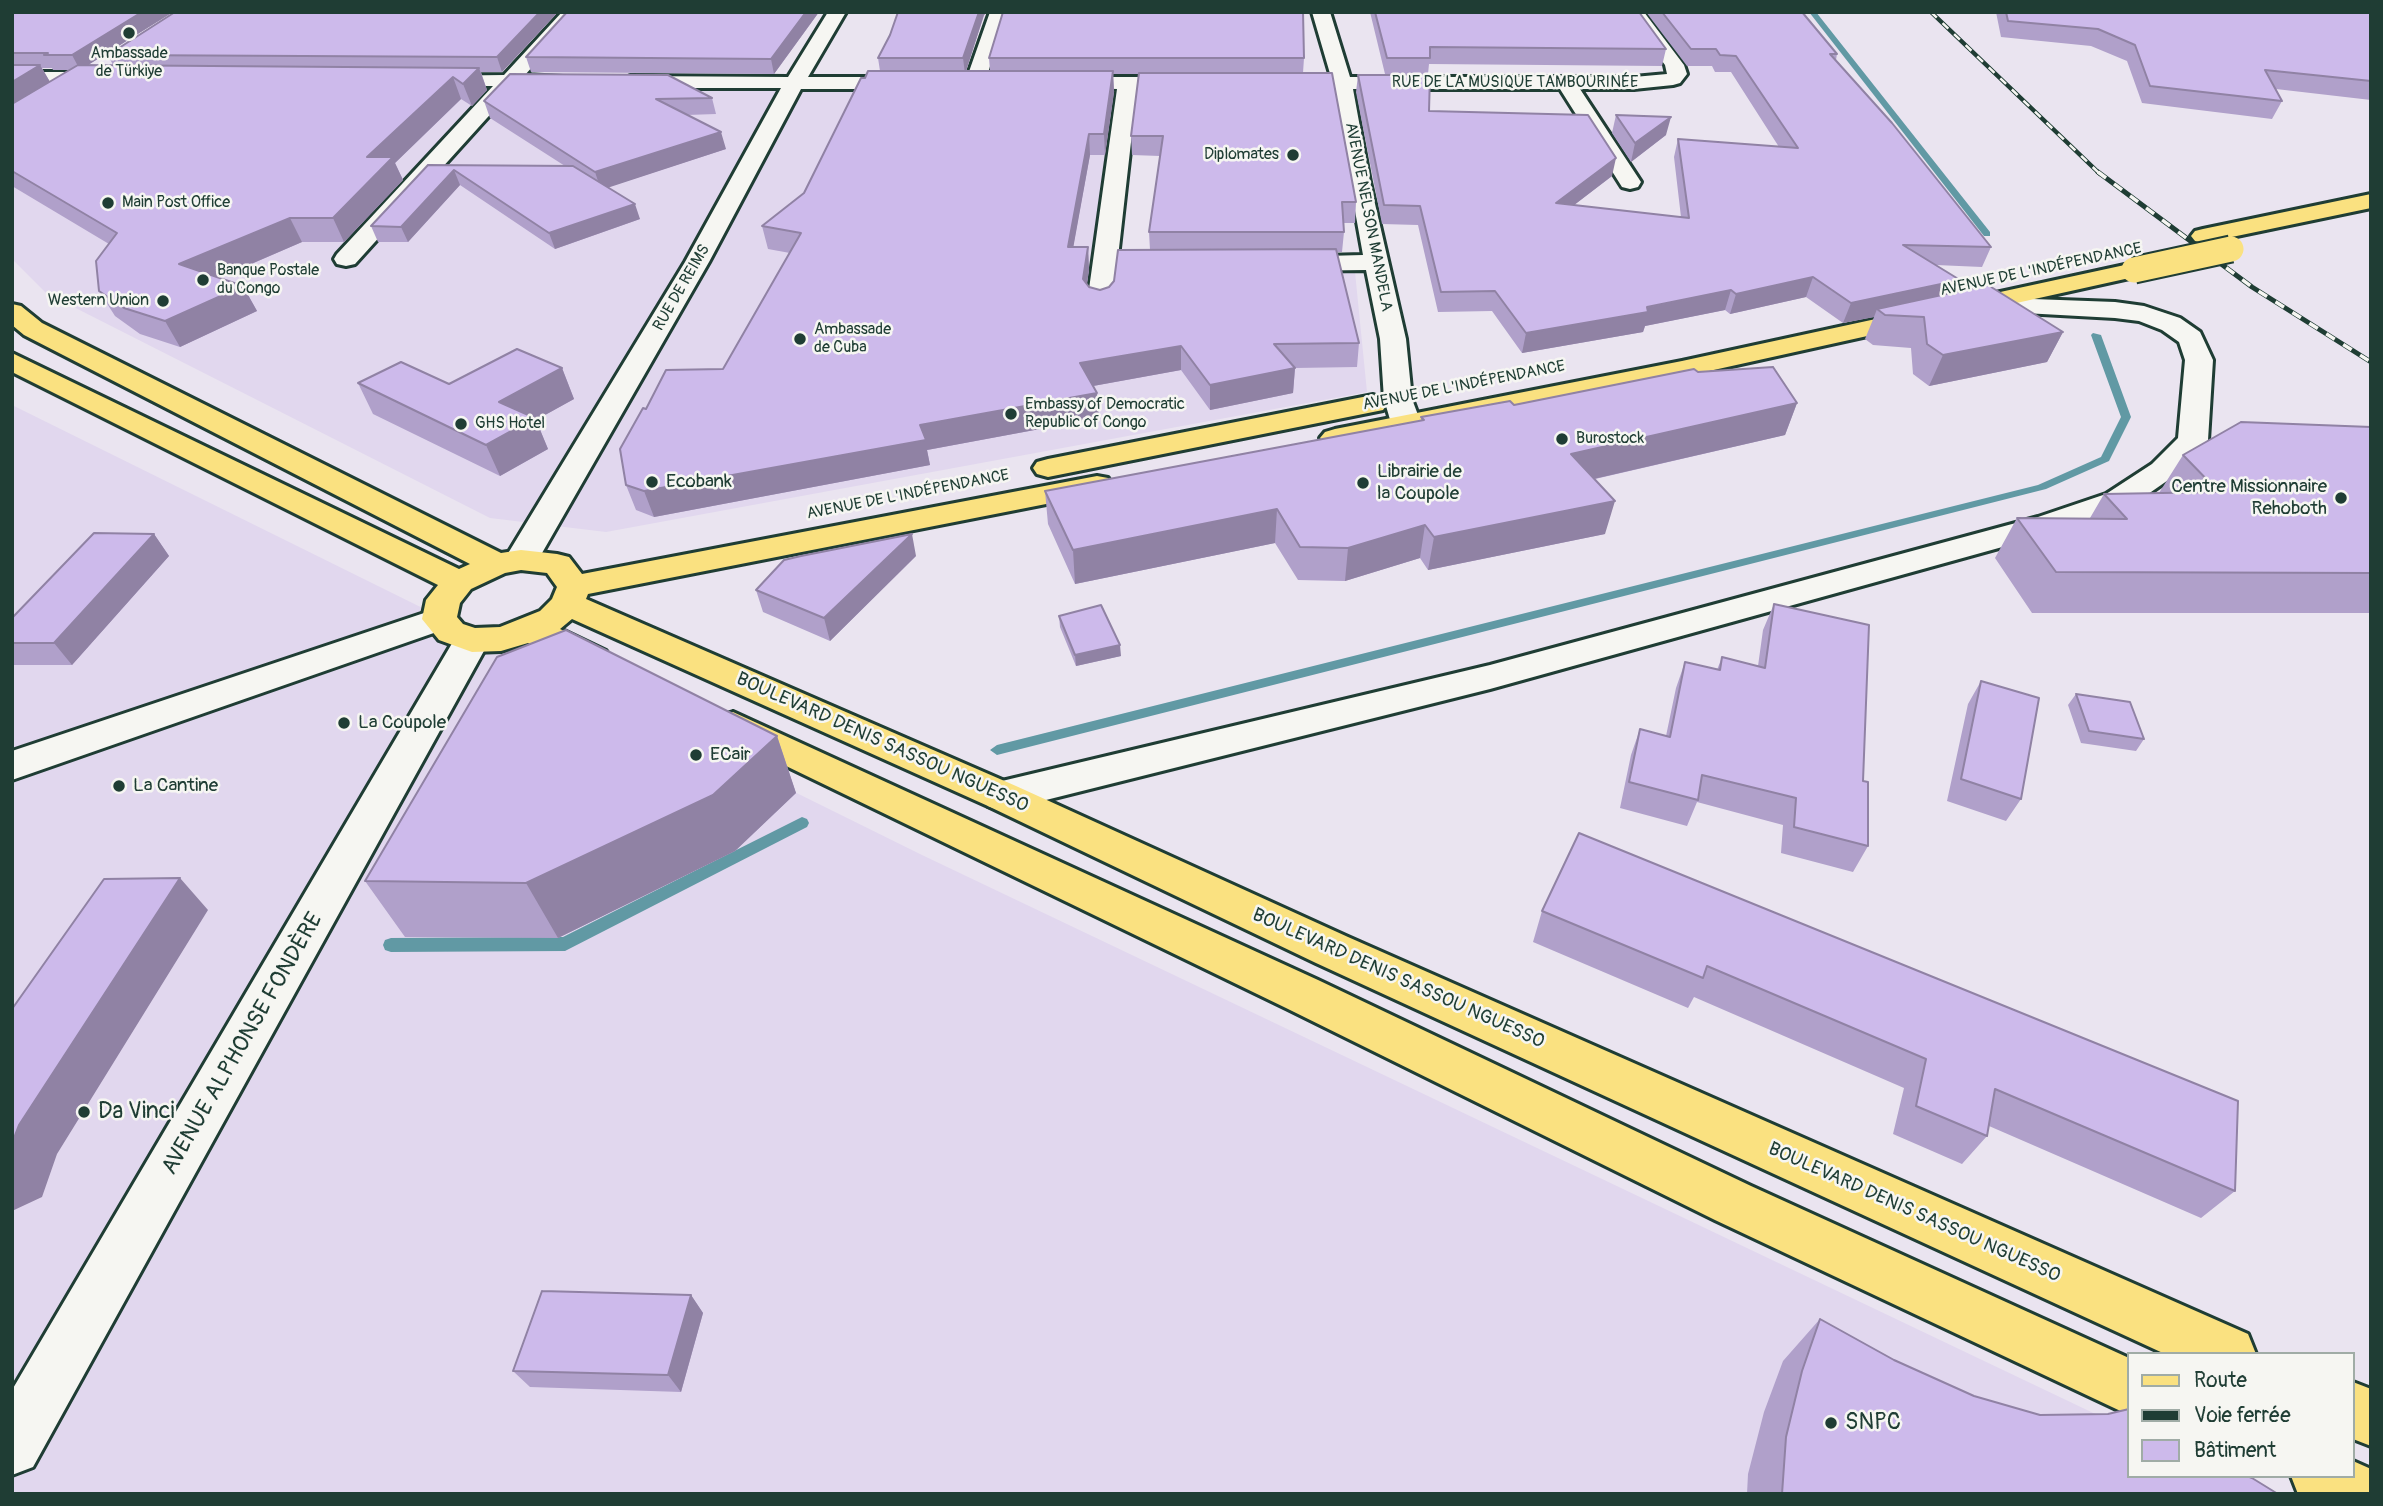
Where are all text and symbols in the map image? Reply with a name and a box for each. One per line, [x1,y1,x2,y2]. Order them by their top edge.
marker: Ambassade de Türkiye [121,25,137,41]
place label: Ambassade de Türkiye [90,44,168,82]
street label: RUE DE LA MUSIQUE TAMBOURINÉE [1392,73,1638,93]
street label: AVENUE NELSON MANDELA [1340,121,1396,313]
place label: Diplomates [1204,145,1279,165]
marker: Diplomates [1285,147,1301,163]
place label: Main Post Office [122,193,230,213]
marker: Main Post Office [100,195,116,211]
street label: AVENUE DE L'INDÉPENDANCE [1938,239,2144,301]
street label: RUE DE REIMS [650,241,714,335]
place label: Banque Postale du Congo [217,261,319,299]
marker: Banque Postale du Congo [195,272,211,288]
place label: Western Union [48,291,149,311]
marker: Western Union [155,293,171,309]
place label: Ambassade de Cuba [814,320,891,358]
marker: Ambassade de Cuba [792,331,808,347]
street label: AVENUE DE L'INDÉPENDANCE [1361,357,1567,415]
place label: Embassy of Democratic Republic of Congo [1025,395,1185,433]
marker: Embassy of Democratic Republic of Congo [1003,406,1019,422]
place label: GHS Hotel [475,414,545,434]
marker: GHS Hotel [453,416,469,432]
place label: Burostock [1576,429,1644,449]
marker: Burostock [1554,431,1570,447]
place label: Librairie de la Coupole [1377,461,1462,505]
street label: AVENUE DE L'INDÉPENDANCE [805,466,1011,524]
place label: Ecobank [666,471,732,493]
marker: Ecobank [644,474,660,490]
marker: Librairie de la Coupole [1355,475,1371,491]
place label: Centre Missionnaire Rehoboth [2171,476,2327,520]
marker: Centre Missionnaire Rehoboth [2333,490,2349,506]
street label: BOULEVARD DENIS SASSOU NGUESSO [732,668,1032,818]
place label: La Coupole [358,712,446,734]
marker: La Coupole [336,715,352,731]
place label: ECair [710,744,751,766]
marker: ECair [688,747,704,763]
place label: La Cantine [133,775,218,797]
marker: La Cantine [111,778,127,794]
street label: BOULEVARD DENIS SASSOU NGUESSO [1248,904,1548,1054]
street label: AVENUE ALPHONSE FONDÈRE [157,908,329,1180]
place label: Da Vinci [98,1098,175,1126]
marker: Da Vinci [76,1104,92,1120]
street label: BOULEVARD DENIS SASSOU NGUESSO [1764,1138,2064,1288]
legend [2128,1352,2355,1478]
text: Route [2194,1367,2247,1394]
text: Voie ferrée [2194,1402,2291,1429]
place label: SNPC [1845,1409,1901,1437]
marker: SNPC [1823,1415,1839,1431]
text: Bâtiment [2194,1437,2276,1464]

